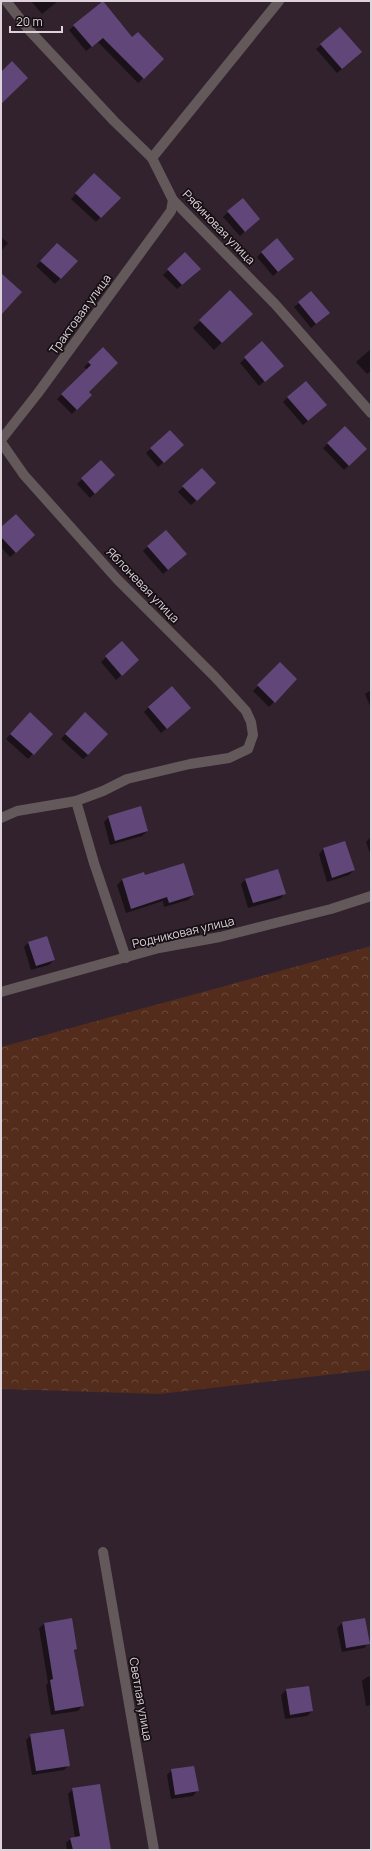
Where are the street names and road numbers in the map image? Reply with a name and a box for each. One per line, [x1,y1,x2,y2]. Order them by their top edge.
street label: Рябиновая улица [179,186,259,268]
street label: Трактовая улица [45,270,115,358]
street label: Яблоневая улица [103,544,183,626]
street label: Родниковая улица [130,912,236,952]
street label: Светлая улица [125,1656,157,1742]

